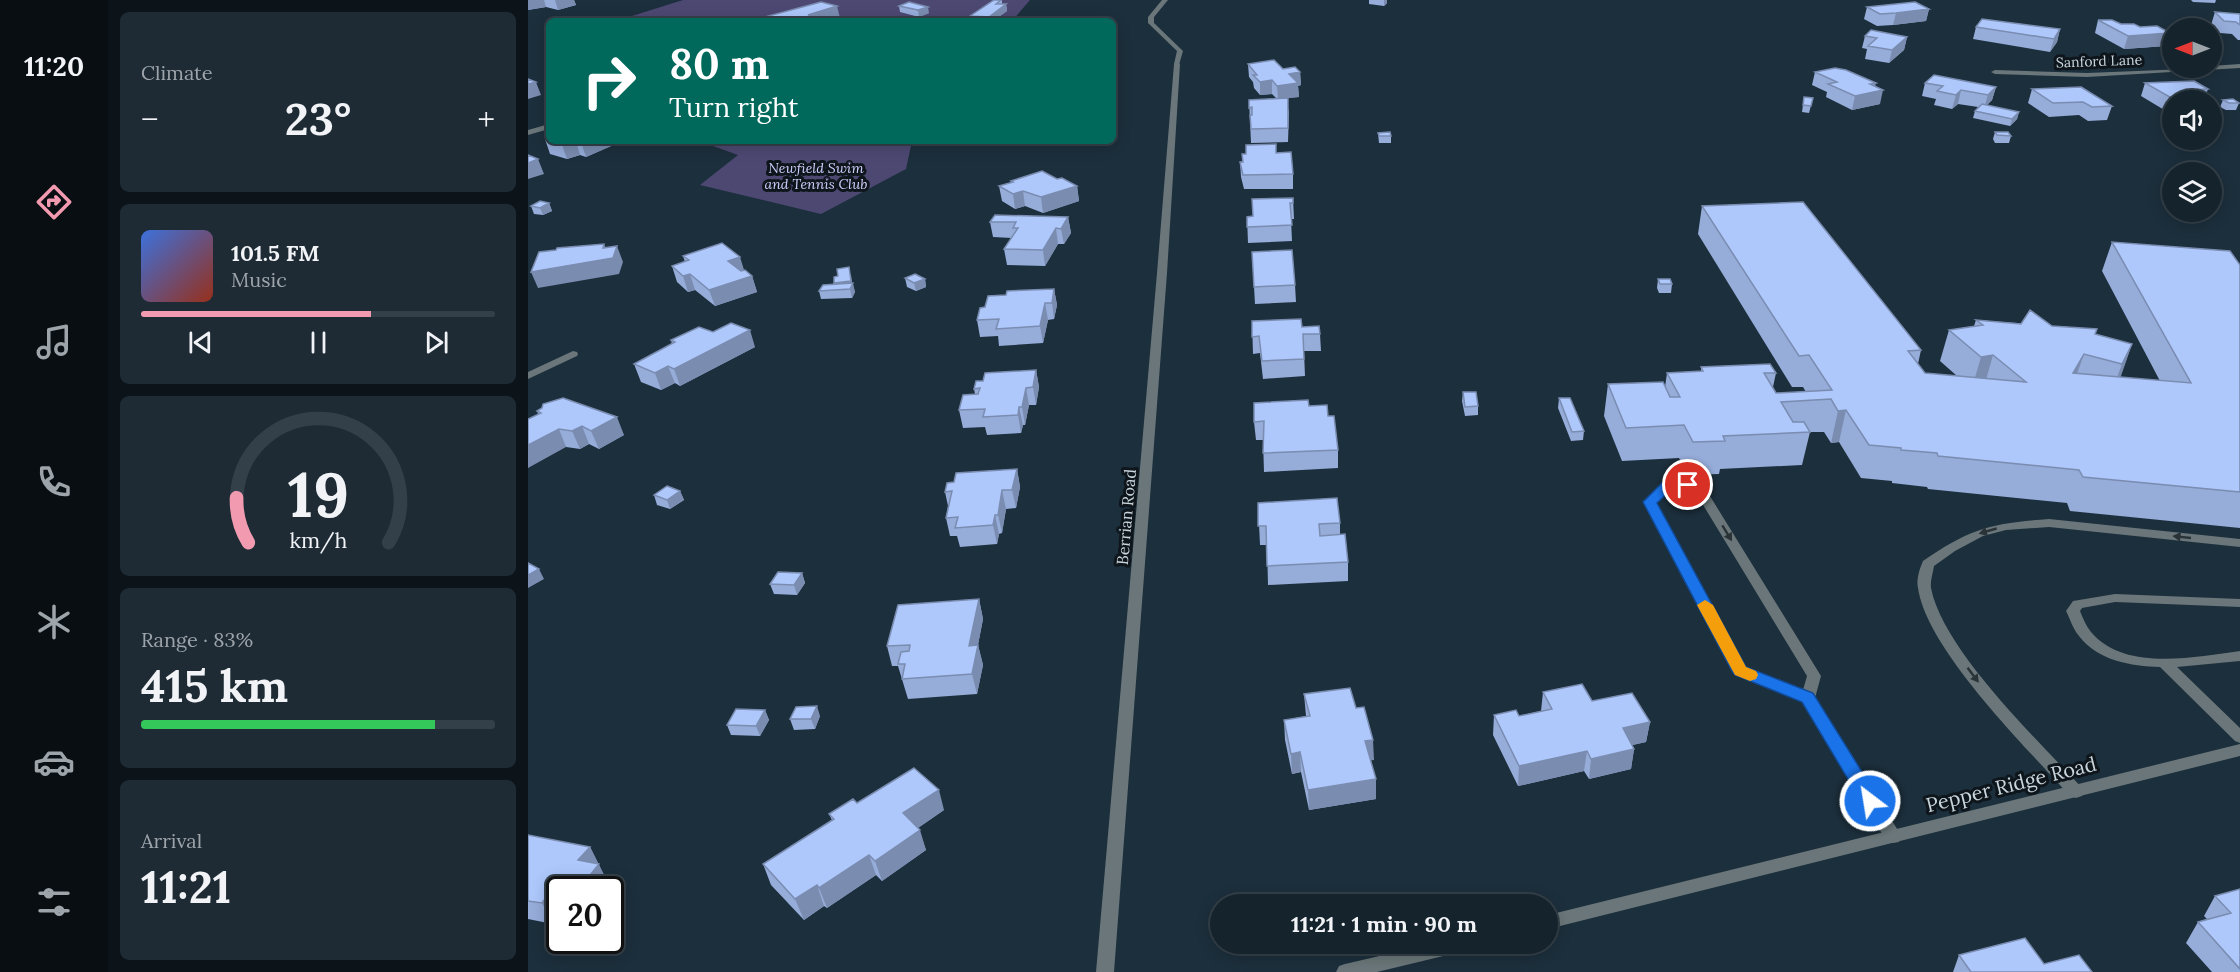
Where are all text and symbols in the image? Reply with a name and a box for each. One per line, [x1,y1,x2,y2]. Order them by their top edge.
north arrow [2162,18,2222,78]
map controls [2162,18,2222,222]
text: 80 m [669,37,769,91]
icon: right [570,42,648,120]
text: 11:20 [24,49,84,83]
street label: Sanford Lane [2056,50,2143,71]
text: Climate [141,60,213,85]
text: 23° [285,90,351,147]
text: Turn right [669,90,798,124]
button: sound [2162,90,2222,150]
text: − [141,98,159,140]
text: + [477,98,495,140]
park label: Newfield Swim and Tennis Club [764,159,868,193]
button: layers [2162,162,2222,222]
icon: directions [33,181,75,223]
text: 101.5 FM [231,239,320,267]
text: Music [231,267,287,292]
icon: music [33,321,75,363]
icon: previous [184,326,217,359]
icon: pause [302,326,335,359]
icon: next [420,326,453,359]
text: 19 [287,454,349,534]
pin [1662,459,1713,510]
icon: phone [33,461,75,503]
street label: Berrian Road [1112,468,1140,566]
icon: arrive [1671,468,1704,501]
one-way arrow [1721,525,1732,541]
text: km/h [289,526,347,554]
one-way arrow [1979,527,1997,536]
one-way arrow [2172,532,2191,542]
icon: climate [33,601,75,643]
text: Range · 83% [141,627,253,652]
text: 415 km [141,657,288,714]
one-way arrow [1967,667,1980,683]
icon: car [33,741,75,783]
street label: Pepper Ridge Road [1923,751,2099,817]
position arrow [1838,769,1902,833]
text: Arrival [141,828,202,853]
text: 11:21 [141,858,231,915]
speed limit sign: 20 [546,876,624,954]
icon: filters [33,881,75,923]
text: 11:21 · 1 min · 90 m [1291,910,1477,938]

